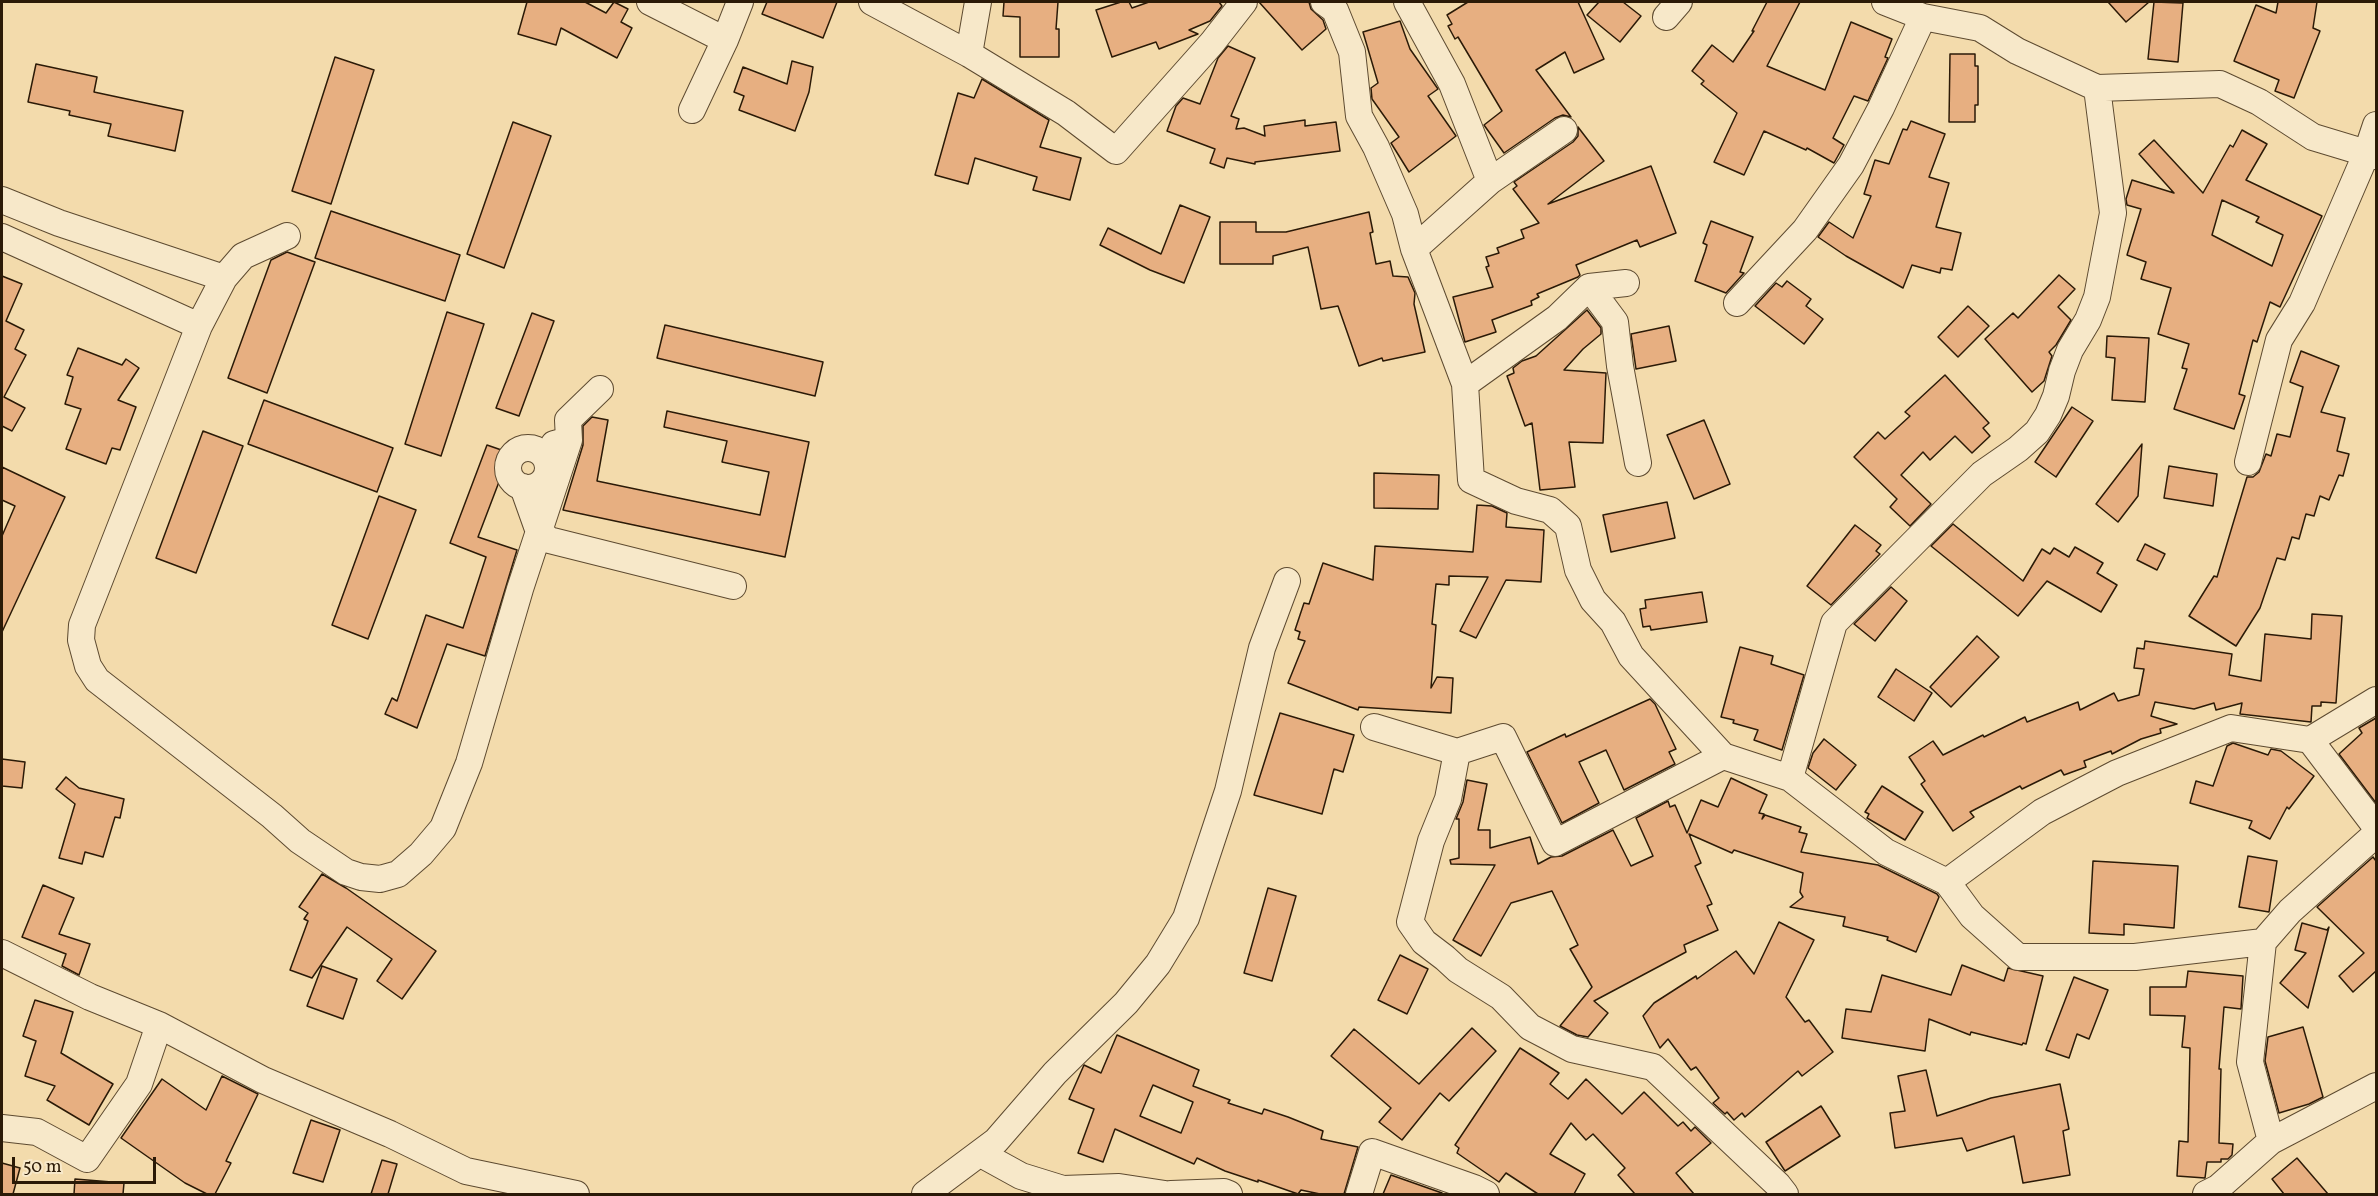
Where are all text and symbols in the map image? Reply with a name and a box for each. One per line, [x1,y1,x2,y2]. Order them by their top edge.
scale bar [15,1145,159,1183]
text: 50 m [23,1155,62,1180]

